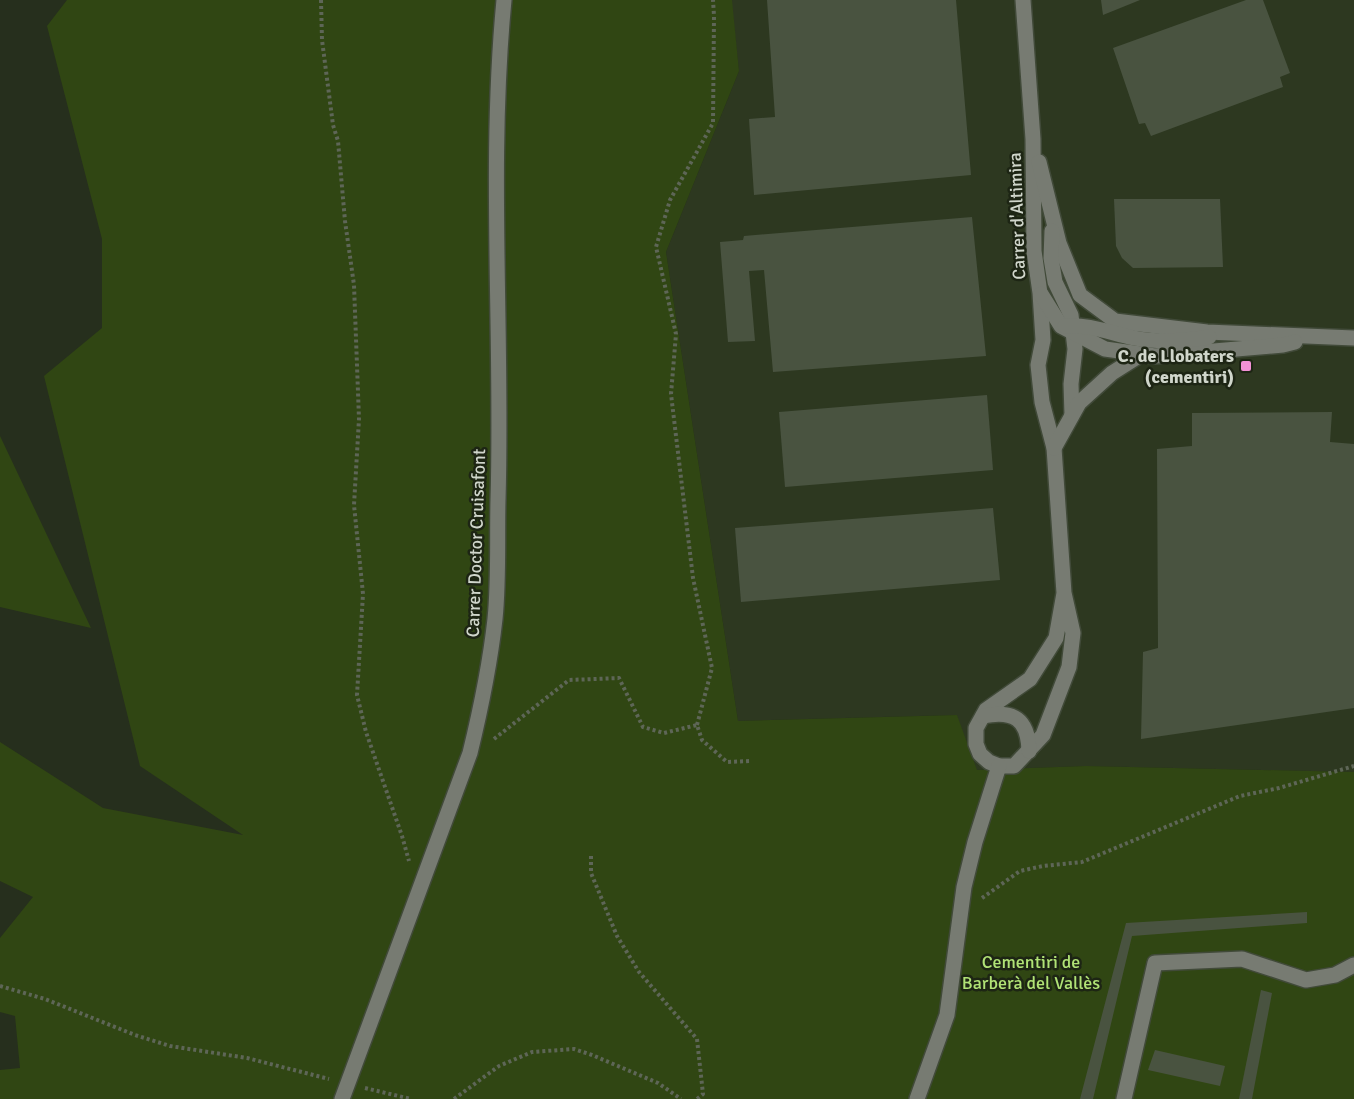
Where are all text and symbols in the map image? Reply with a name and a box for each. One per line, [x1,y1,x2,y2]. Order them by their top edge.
street label: Carrer d'Altimira [1004,152,1030,280]
place label: C. de Llobaters (cementiri) [1118,345,1234,388]
marker: C. de Llobaters (cementiri) [1239,359,1253,373]
street label: Carrer Doctor Cruisafont [462,448,490,638]
park label: Cementiri de Barberà del Vallès [962,951,1100,994]

